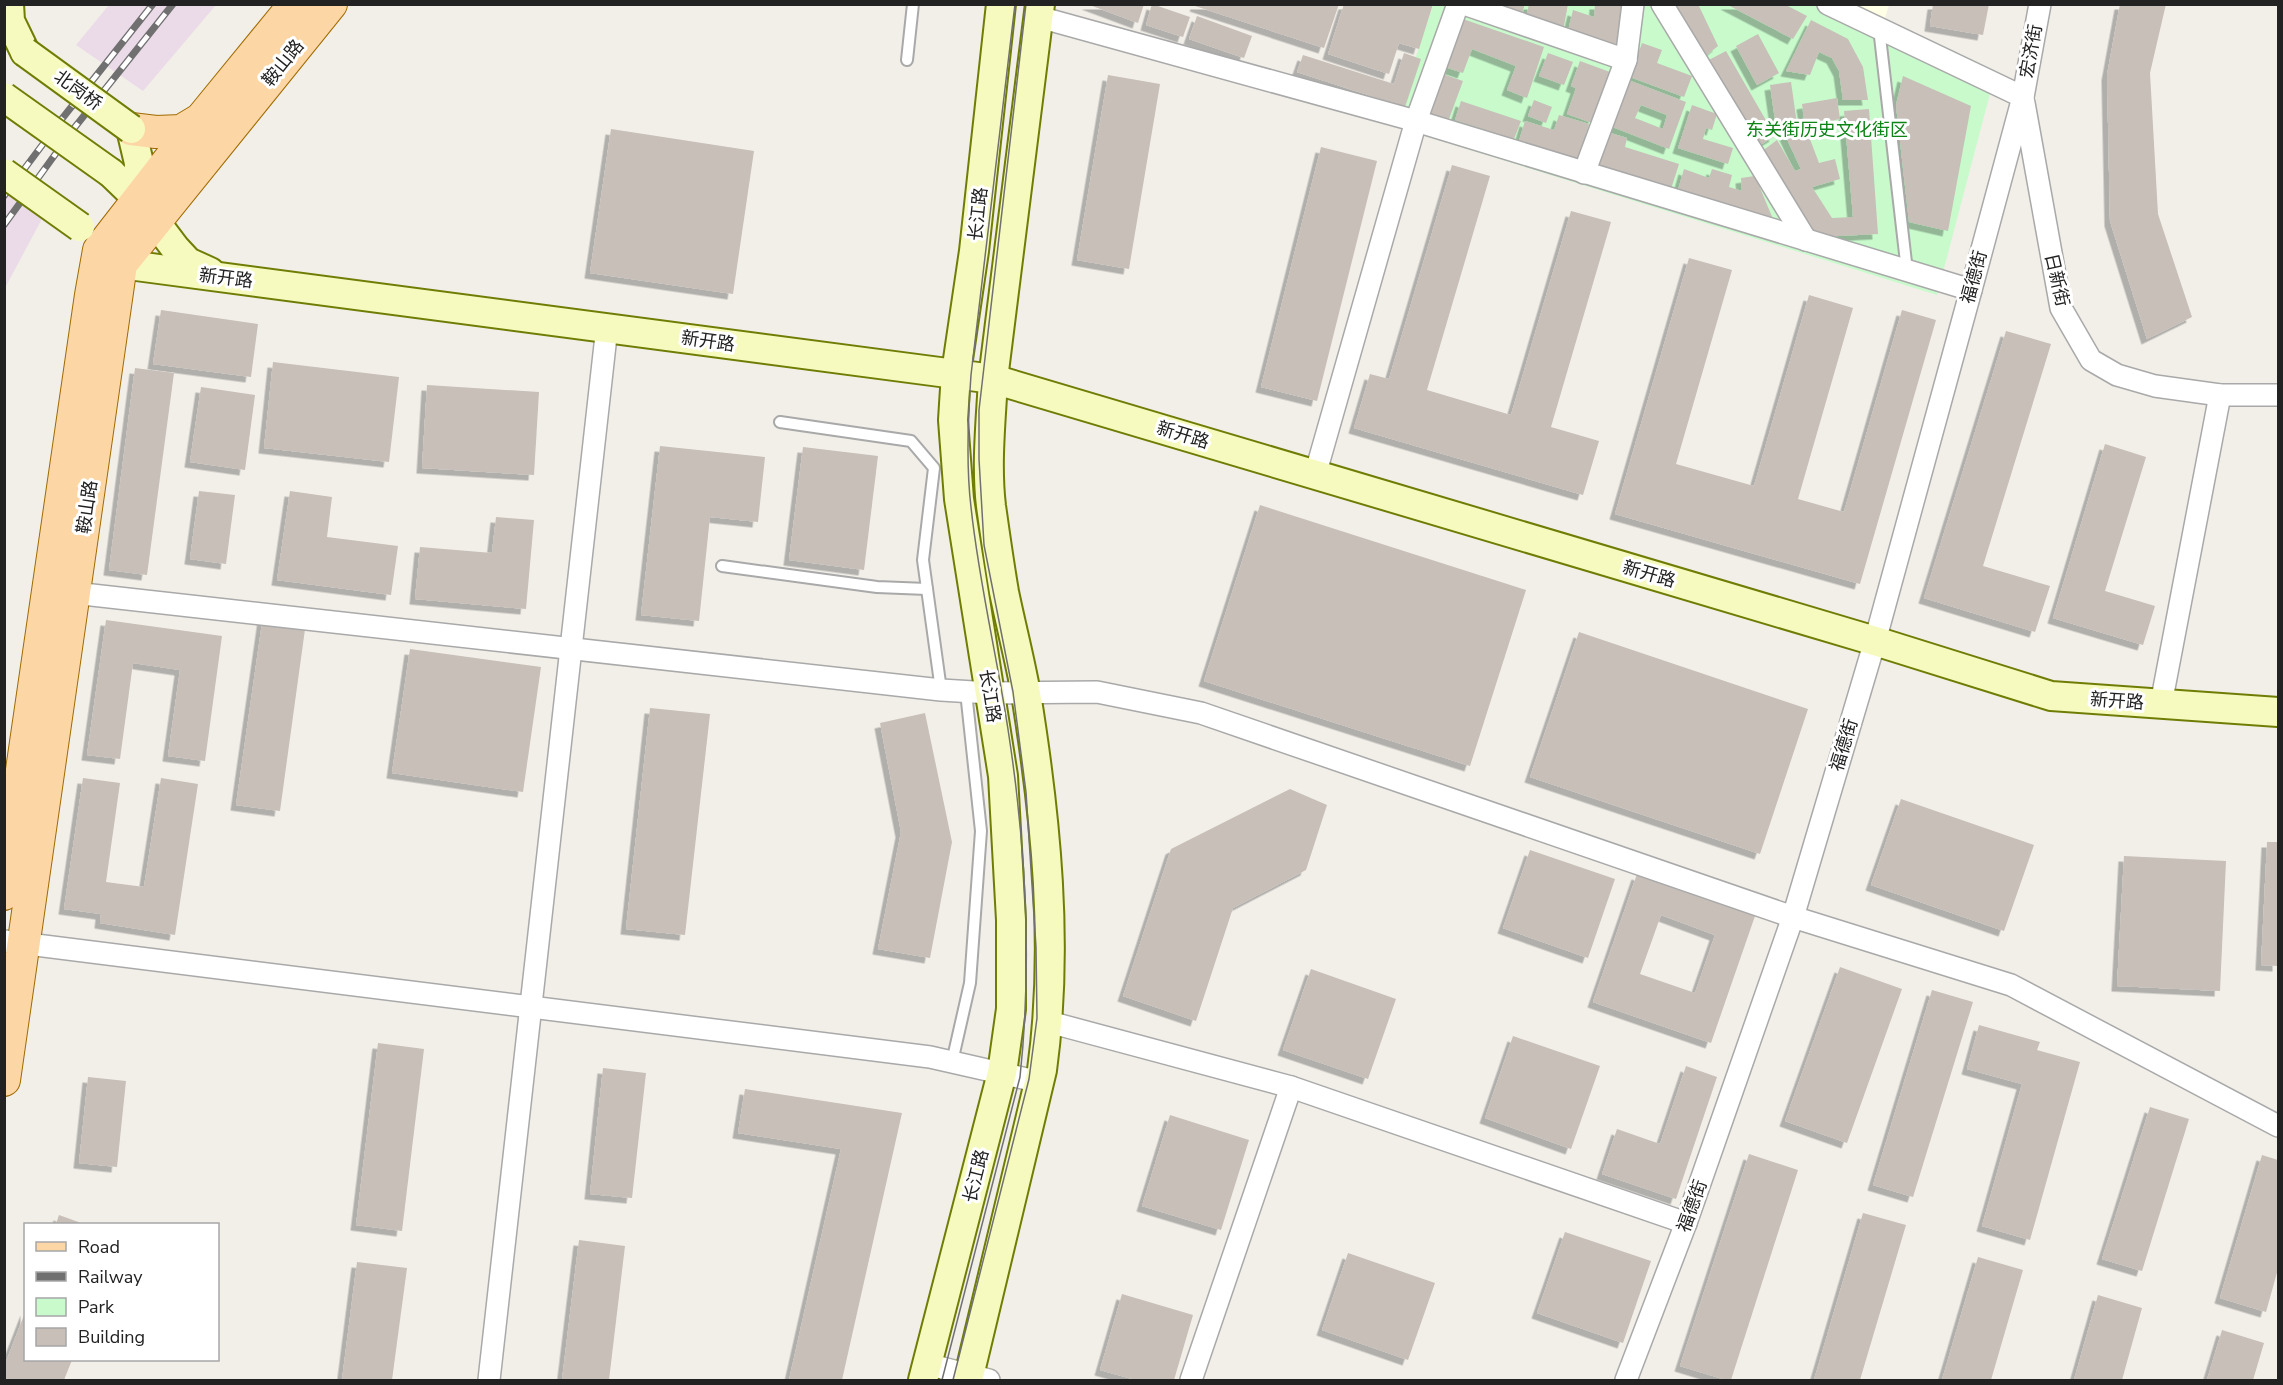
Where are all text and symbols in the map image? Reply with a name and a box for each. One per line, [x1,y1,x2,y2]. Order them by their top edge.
street label: 宏济街 [2014,22,2048,80]
street label: 鞍山路 [257,34,309,92]
street label: 北岗桥 [49,64,107,116]
park label: 东关街历史文化街区 [1746,118,1908,142]
street label: 长江路 [963,186,993,242]
street label: 福德街 [1955,248,1993,306]
street label: 日新街 [2039,251,2075,309]
street label: 新开路 [198,263,254,293]
street label: 新开路 [680,325,736,357]
street label: 新开路 [1154,416,1212,454]
street label: 鞍山路 [71,479,103,535]
street label: 新开路 [1620,555,1678,593]
street label: 长江路 [974,667,1006,725]
street label: 新开路 [2089,687,2145,715]
street label: 福德街 [1825,716,1863,774]
street label: 长江路 [958,1147,994,1205]
street label: 福德街 [1671,1177,1713,1235]
legend [24,1223,219,1361]
text: Road [78,1235,120,1259]
text: Railway [78,1265,143,1289]
text: Park [78,1295,115,1319]
text: Building [78,1325,145,1349]

